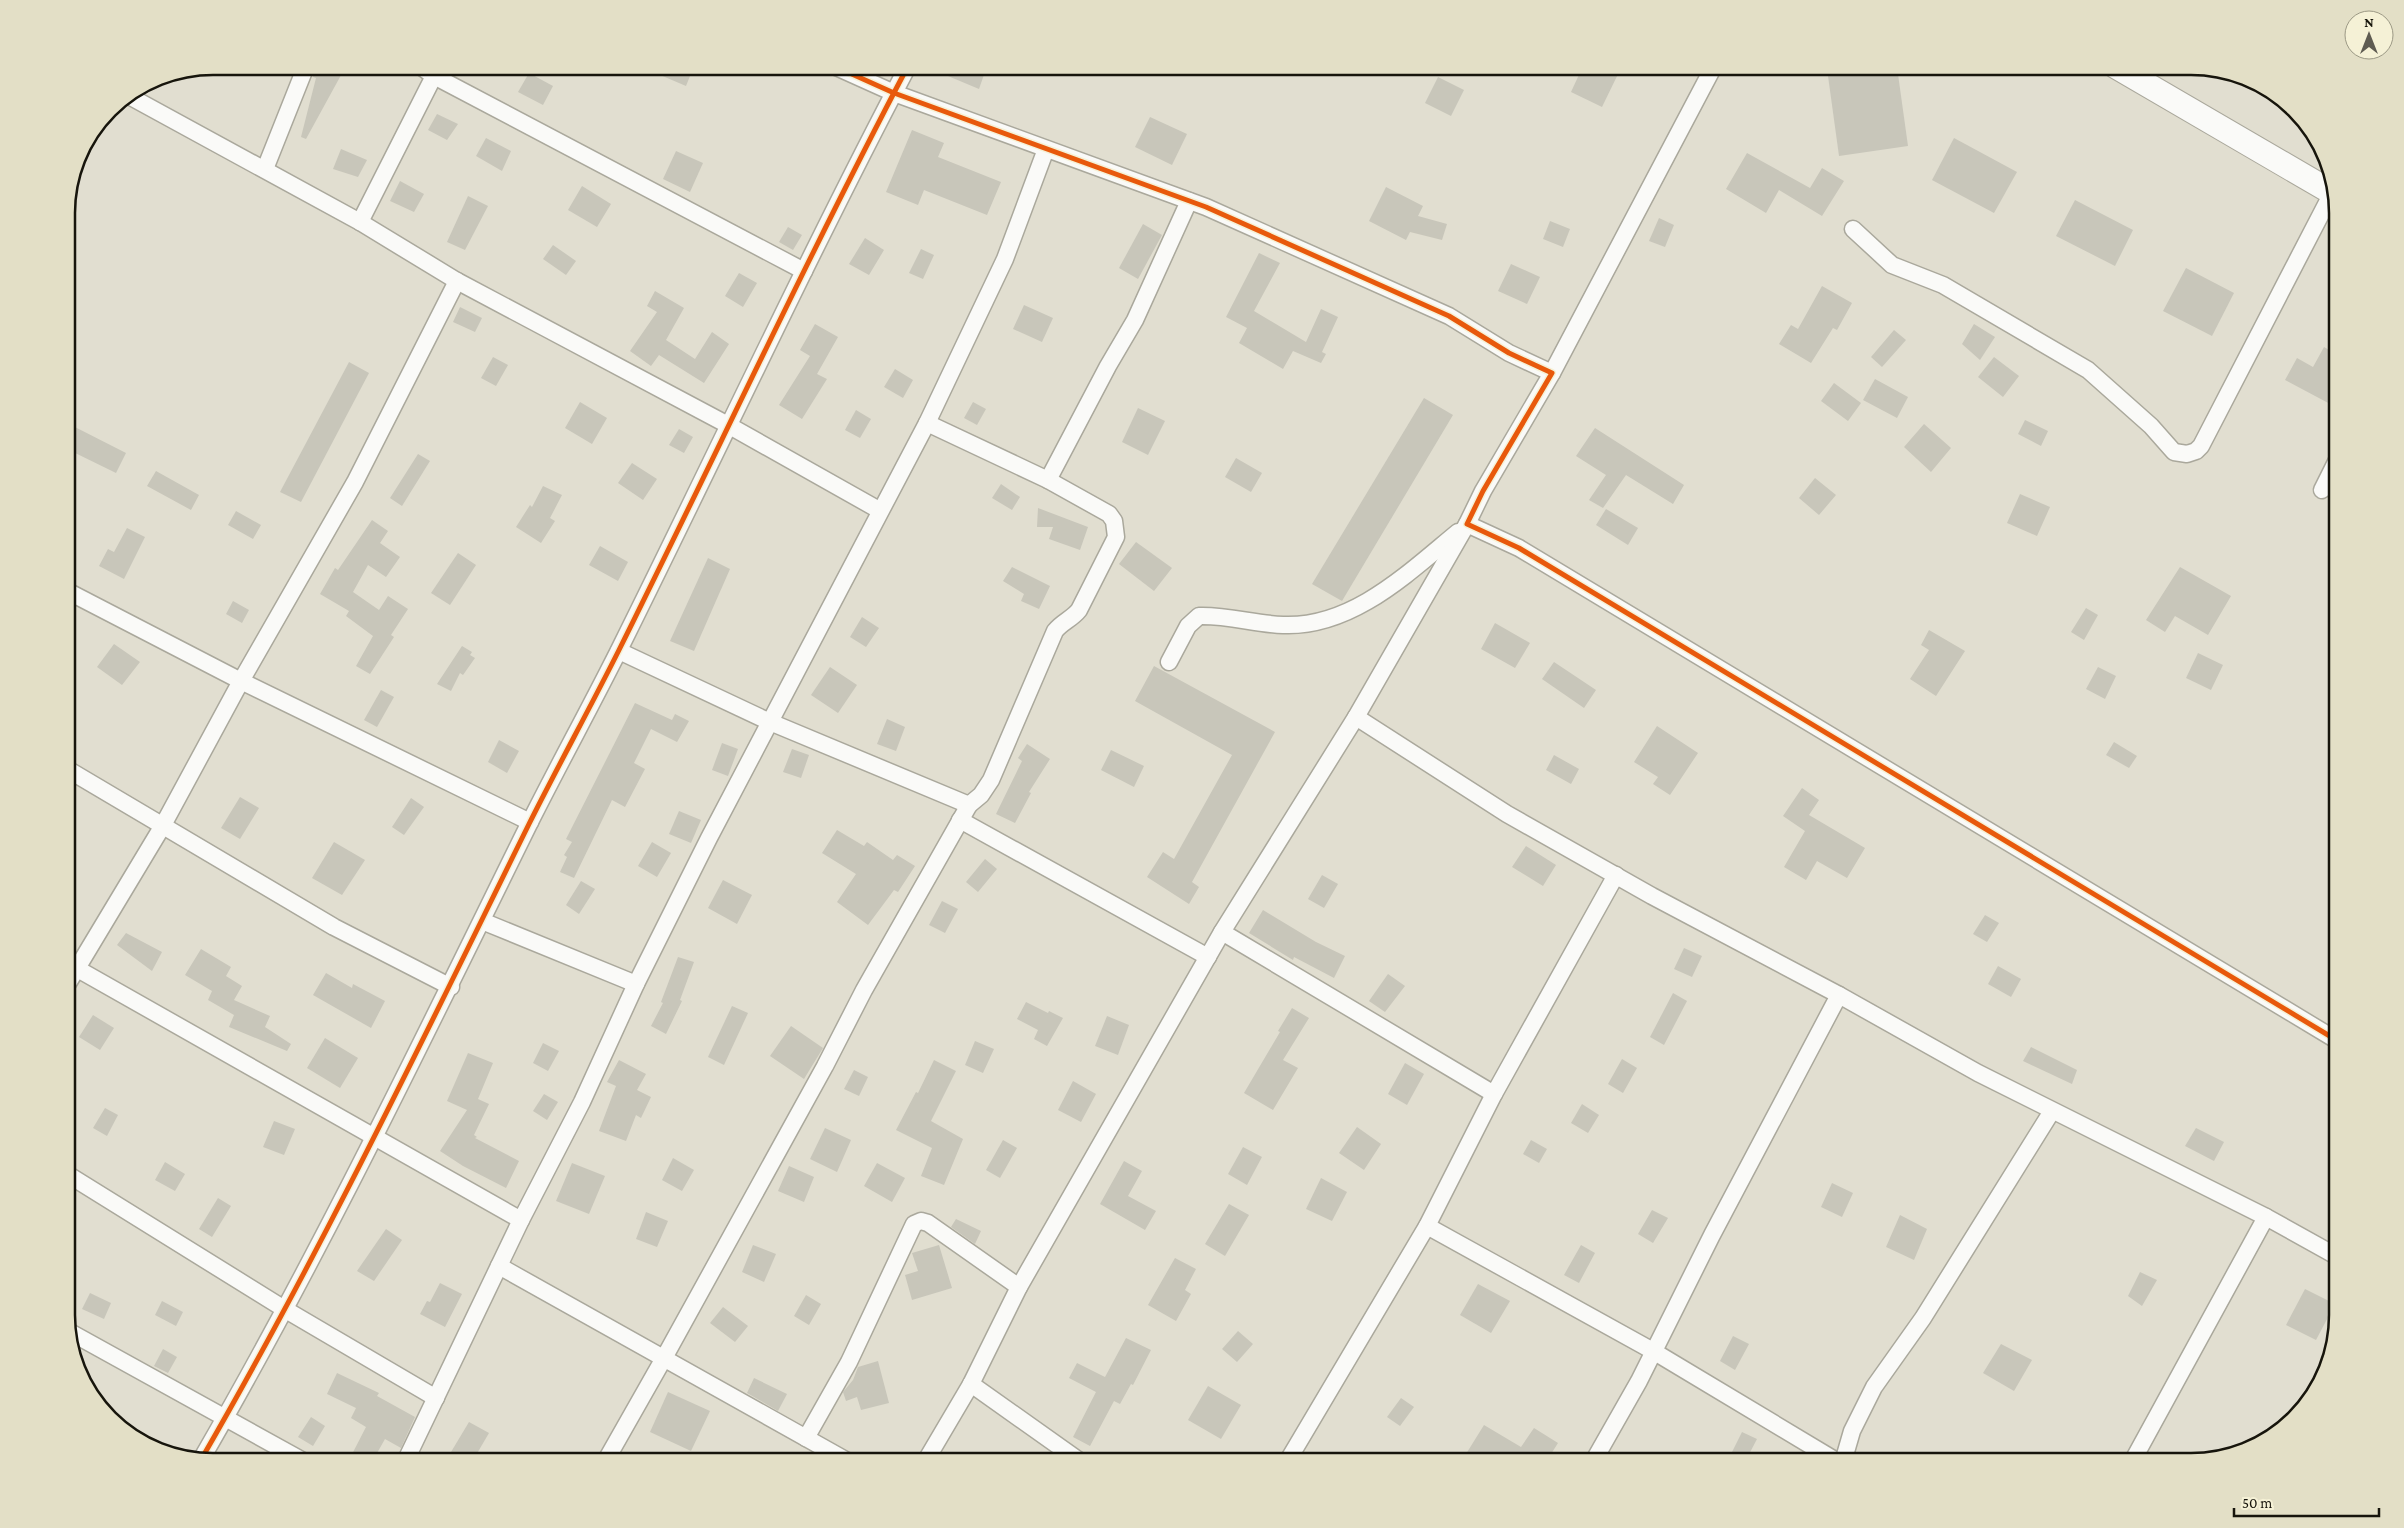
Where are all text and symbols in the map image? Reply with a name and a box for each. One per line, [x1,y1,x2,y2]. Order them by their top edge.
north arrow [2344,10,2394,60]
text: N [2364,14,2374,30]
scale bar [2234,1486,2379,1518]
text: 50 m [2242,1495,2272,1511]

